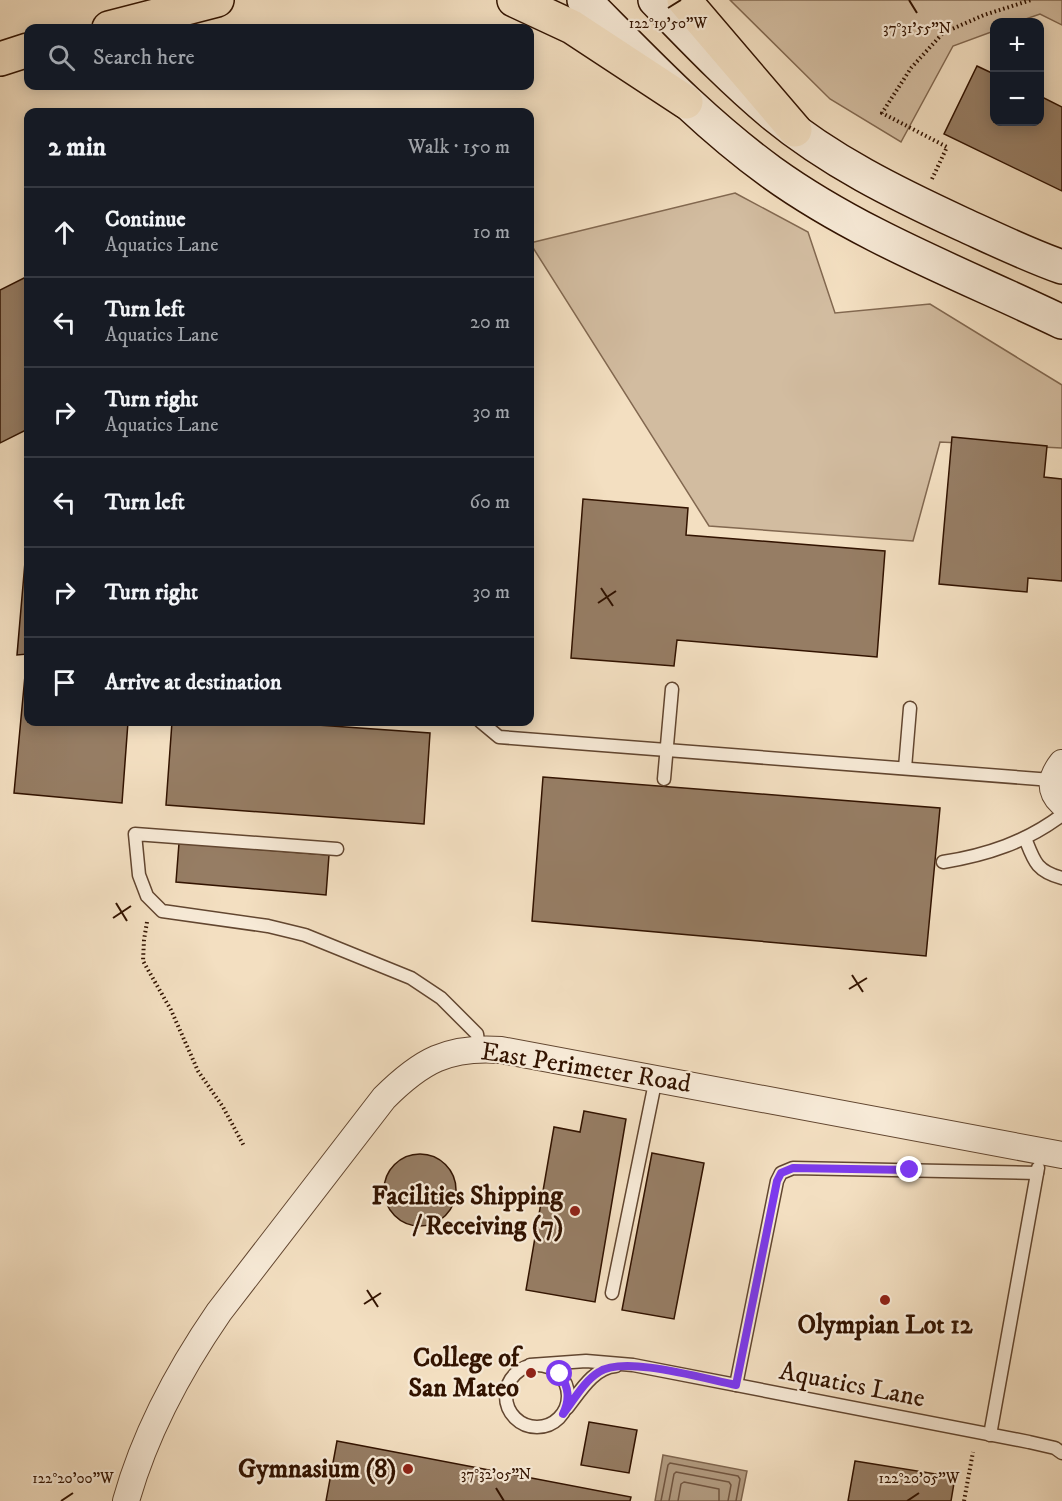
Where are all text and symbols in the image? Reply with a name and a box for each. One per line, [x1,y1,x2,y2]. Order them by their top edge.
text: 122°19'50"W [629,14,708,33]
map controls [990,18,1044,126]
button: + [990,18,1044,72]
text: 37°31'55"N [883,19,951,38]
search box [24,24,534,90]
icon: search [45,41,78,74]
text: Search here [93,44,195,71]
button: − [990,72,1044,126]
text: 2 min [48,131,106,164]
text: Walk · 150 m [408,135,510,160]
text: Continue [105,206,186,233]
icon: ahead [48,216,81,249]
text: 10 m [473,220,510,245]
text: Aquatics Lane [105,233,219,258]
text: Turn left [105,296,185,323]
icon: left [48,306,81,339]
text: 20 m [470,310,510,335]
text: Aquatics Lane [105,323,219,348]
text: Turn right [105,386,198,413]
icon: right [48,396,81,429]
text: 30 m [472,400,510,425]
text: Aquatics Lane [105,413,219,438]
icon: left [48,486,81,519]
text: Turn left [105,489,185,516]
text: 60 m [470,490,510,515]
icon: right [48,576,81,609]
text: Turn right [105,579,198,606]
text: 30 m [472,580,510,605]
icon: arrive [48,666,81,699]
text: Arrive at destination [105,669,282,696]
street label: East Perimeter Road [479,1035,693,1101]
route end [896,1156,922,1182]
place label: Facilities Shipping / Receiving (7) [371,1180,564,1243]
marker: Facilities Shipping / Receiving (7) [568,1204,582,1218]
marker: Olympian Lot 12 [878,1293,892,1307]
place label: Olympian Lot 12 [797,1309,974,1342]
place label: College of San Mateo [409,1342,524,1405]
street label: Aquatics Lane [776,1355,928,1415]
route start [546,1360,572,1386]
marker: College of San Mateo [524,1366,538,1380]
place label: Gymnasium (8) [238,1453,396,1486]
marker: Gymnasium (8) [401,1462,415,1476]
text: 37°32'05"N [461,1465,531,1484]
text: 122°20'00"W [32,1469,114,1488]
text: 122°20'05"W [878,1469,960,1488]

